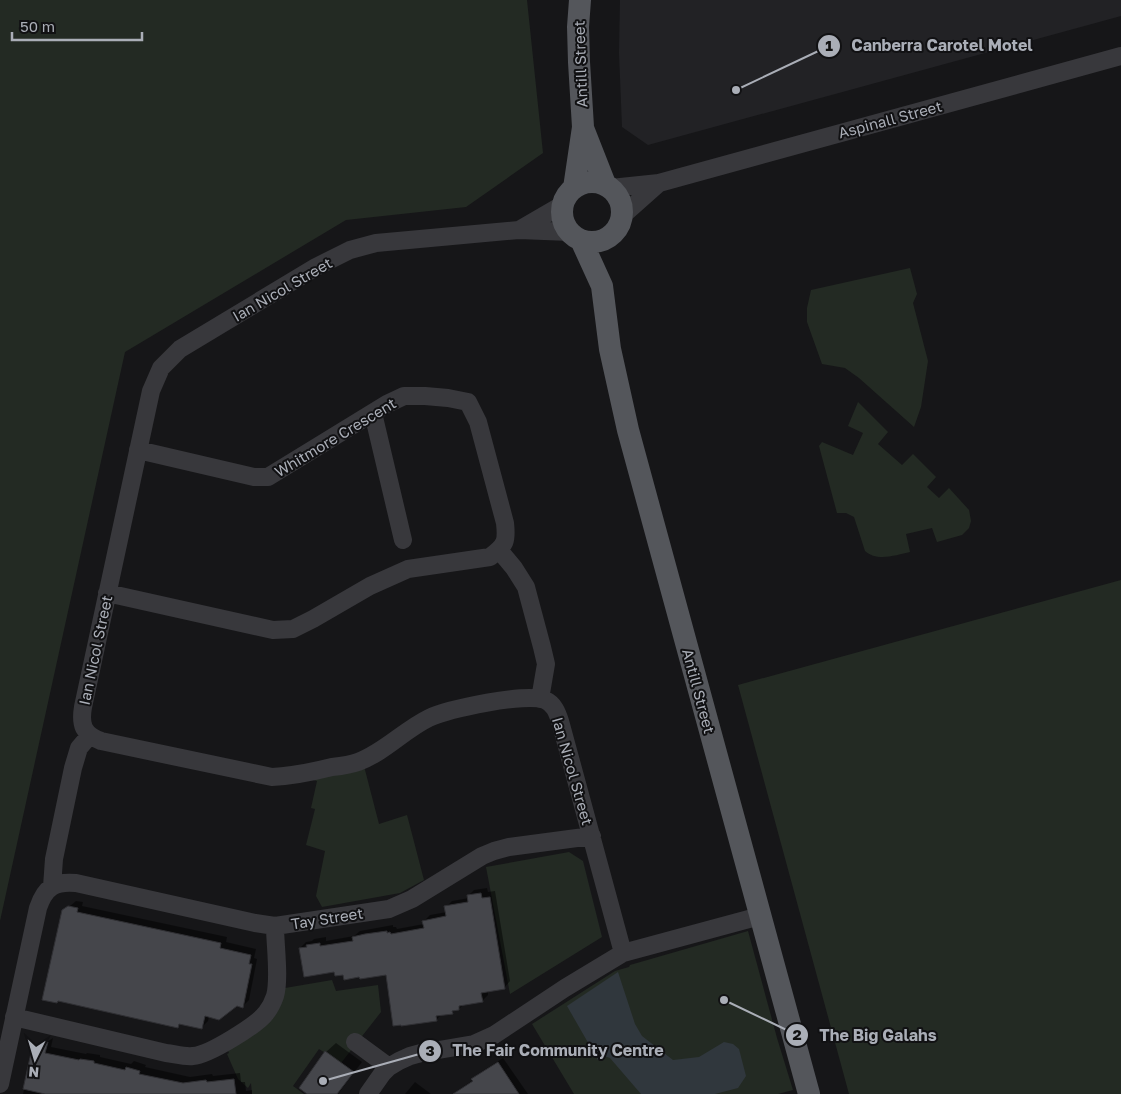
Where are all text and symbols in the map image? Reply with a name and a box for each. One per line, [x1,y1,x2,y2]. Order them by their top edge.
scale bar [12,10,142,42]
text: 50 m [20,17,55,35]
street label: Antill Street [569,20,591,108]
callout: Canberra Carotel Motel [816,30,1043,61]
text: Canberra Carotel Motel [851,35,1033,55]
text: 1 [825,36,833,54]
street label: Aspinall Street [836,97,944,141]
street label: Ian Nicol Street [229,253,335,325]
street label: Whitmore Crescent [271,394,399,480]
street label: Ian Nicol Street [75,593,115,707]
street label: Antill Street [679,647,719,735]
street label: Ian Nicol Street [549,715,597,827]
street label: Tay Street [290,903,364,933]
callout: The Big Galahs [785,1020,947,1051]
text: 2 [792,1025,802,1043]
text: The Big Galahs [819,1025,937,1045]
north arrow [10,1034,60,1084]
callout: The Fair Community Centre [418,1035,674,1066]
text: The Fair Community Centre [452,1040,664,1060]
text: 3 [425,1041,435,1059]
text: N [28,1064,40,1081]

